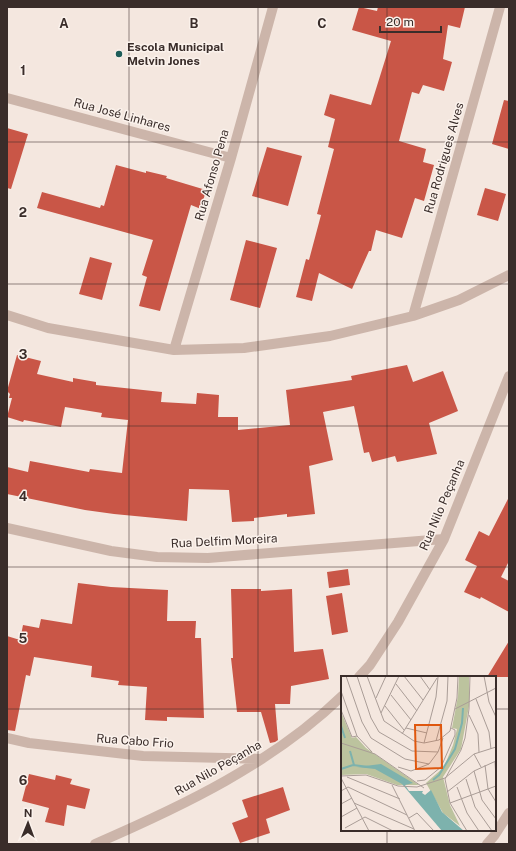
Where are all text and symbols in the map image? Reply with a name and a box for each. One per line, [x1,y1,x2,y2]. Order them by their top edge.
scale bar [380,8,441,34]
text: 20 m [386,15,414,29]
text: A [59,16,69,31]
text: B [190,16,199,31]
text: C [317,16,327,31]
place label: Escola Municipal Melvin Jones [127,40,224,68]
marker: Escola Municipal Melvin Jones [114,49,124,59]
text: 1 [20,63,26,78]
street label: Rua José Linhares [72,95,172,135]
street label: Rua Rodrigues Alves [421,101,467,215]
street label: Rua Afonso Pena [192,128,232,222]
text: 2 [19,205,27,220]
text: 3 [19,347,28,362]
street label: Rua Nilo Peçanha [417,457,467,553]
text: 4 [19,489,28,504]
street label: Rua Delfim Moreira [170,531,278,551]
text: 5 [19,631,28,646]
inset map [341,676,496,831]
street label: Rua Cabo Frio [96,731,174,751]
street label: Rua Nilo Peçanha [172,738,264,798]
text: 6 [19,773,28,788]
north arrow [8,803,48,843]
text: N [24,807,33,819]

